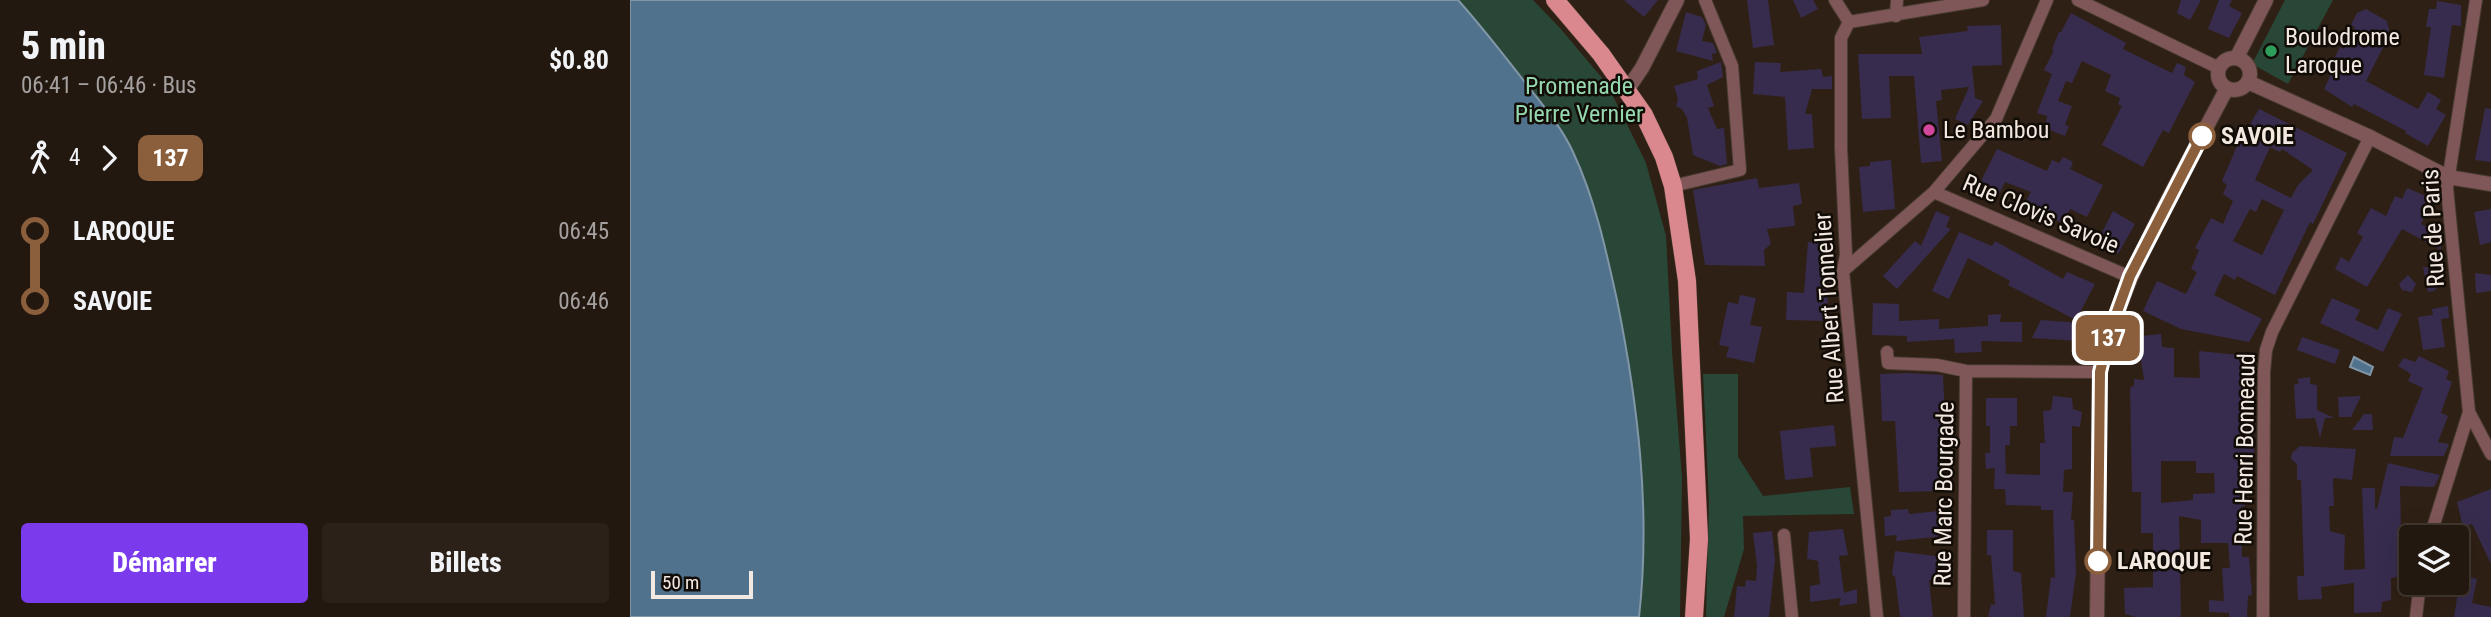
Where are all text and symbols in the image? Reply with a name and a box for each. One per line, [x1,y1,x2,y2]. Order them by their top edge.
place label: Boulodrome Laroque [2285,23,2400,79]
text: 5 min [21,24,106,68]
marker: Boulodrome Laroque [2263,43,2279,59]
text: $0.80 [549,45,609,75]
text: 06:41 – 06:46 · Bus [21,72,197,99]
park label: Promenade Pierre Vernier [1515,72,1643,128]
place label: Le Bambou [1943,116,2049,144]
marker: Le Bambou [1921,122,1937,138]
place label: SAVOIE [2221,122,2294,150]
marker: SAVOIE [2189,123,2215,149]
icon: walk [21,139,59,177]
icon: forward [90,139,128,177]
text: 4 [69,144,80,171]
text: 137 [152,144,189,172]
street label: Rue Clovis Savoie [1959,168,2123,260]
street label: Rue de Paris [2416,168,2450,288]
street label: Rue Albert Tonnelier [1808,212,1850,404]
text: LAROQUE [73,216,175,246]
text: 06:45 [558,218,609,245]
text: SAVOIE [73,286,152,316]
text: 06:46 [558,288,609,315]
line badge: 137 [2068,315,2148,361]
text: 137 [2090,324,2126,352]
street label: Rue Henri Bonneaud [2229,353,2261,545]
street label: Rue Marc Bourgade [1928,401,1960,587]
button: Démarrer [21,523,308,603]
button: Billets [322,523,609,603]
map controls [2399,525,2469,595]
button: layers [2399,525,2469,595]
place label: LAROQUE [2117,547,2211,575]
marker: LAROQUE [2085,548,2111,574]
scale bar [651,568,752,600]
text: 50 m [662,571,699,594]

